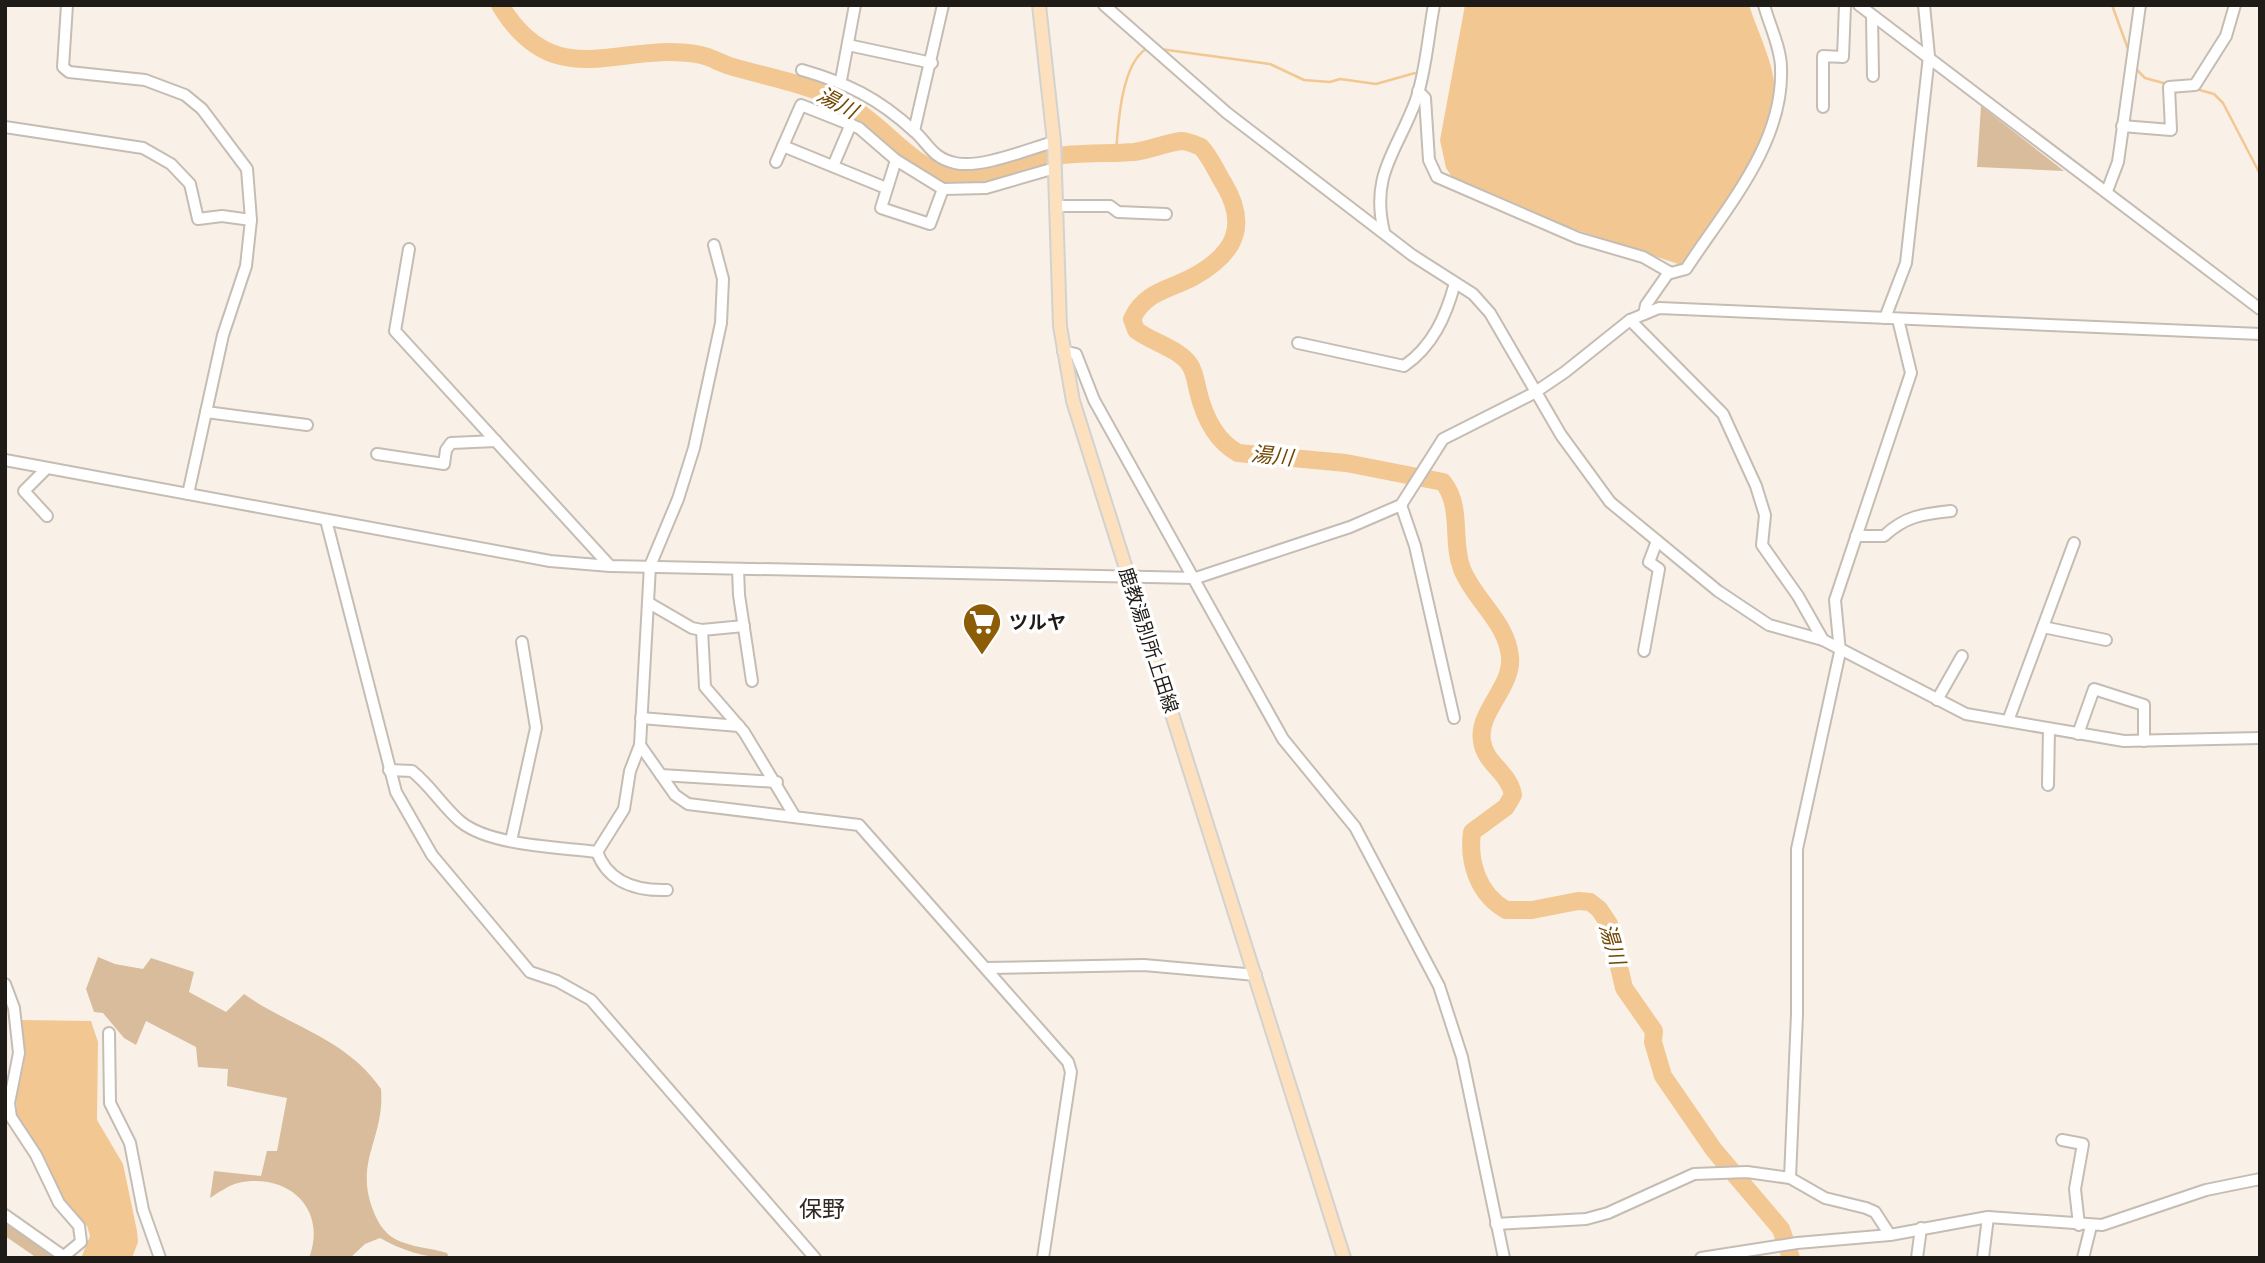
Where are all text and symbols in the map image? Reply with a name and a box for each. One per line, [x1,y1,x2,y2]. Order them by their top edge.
water label: 湯川 [812,81,864,125]
water label: 湯川 [1250,440,1296,471]
street label: 鹿教湯別所上田線 [1113,564,1184,716]
supermarket icon: ツルヤ [961,601,1003,656]
place label: ツルヤ [1009,610,1066,635]
water label: 湯川 [1593,920,1632,970]
district label: 保野 [799,1194,845,1224]

